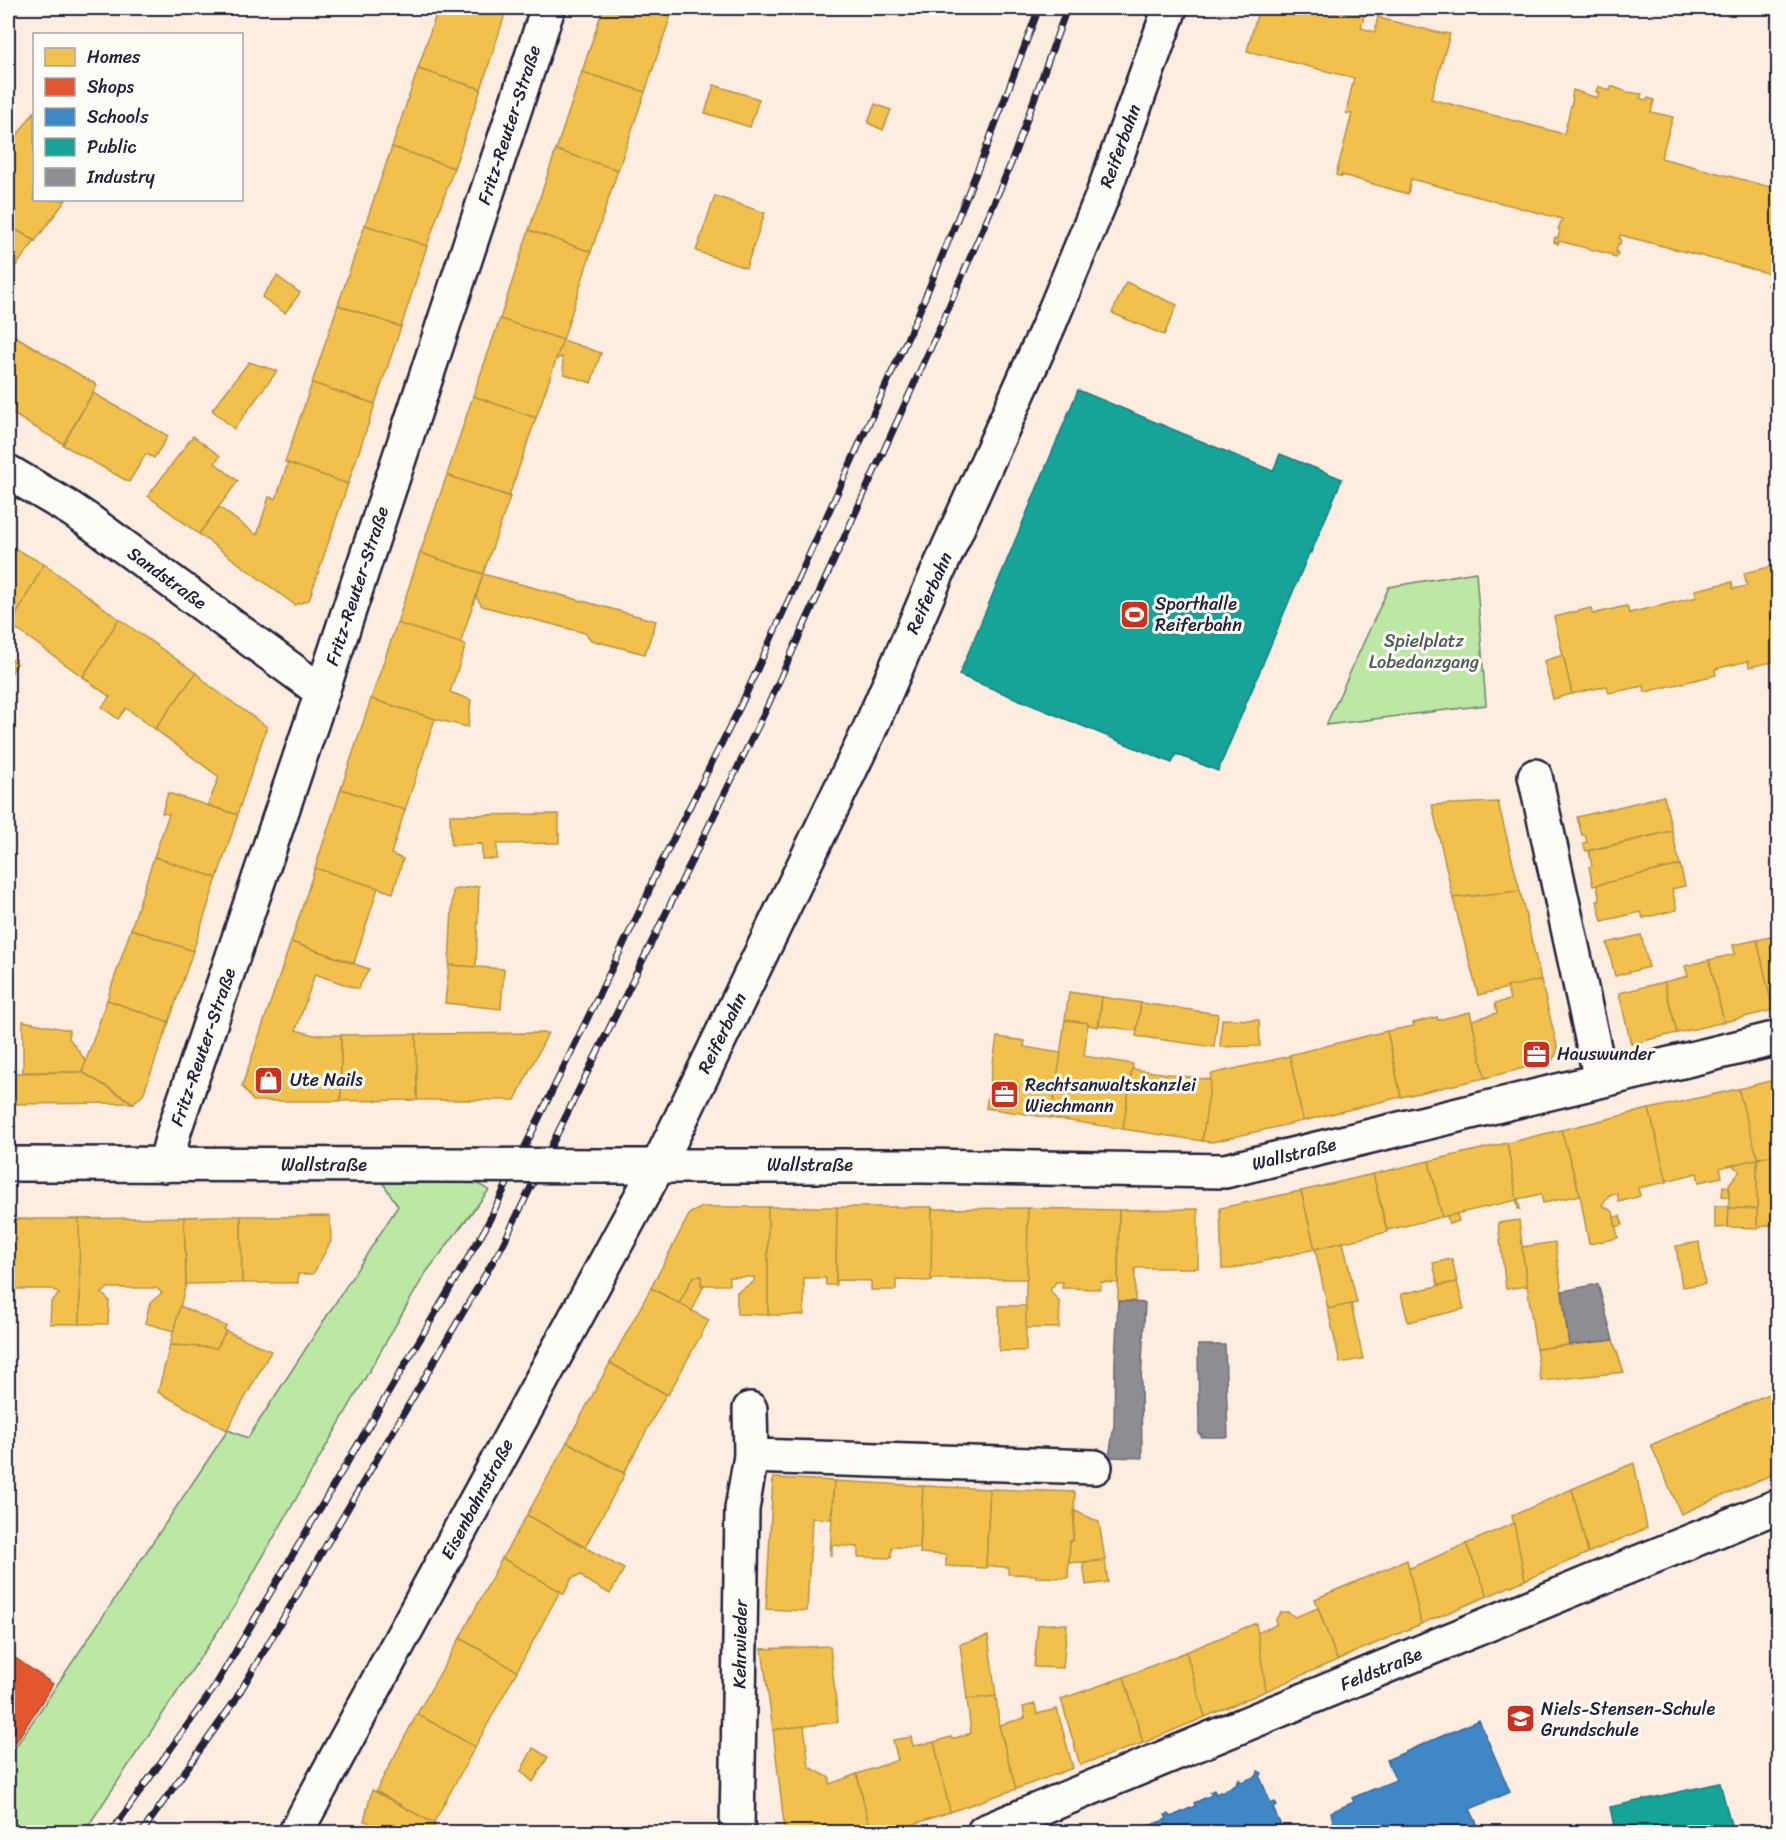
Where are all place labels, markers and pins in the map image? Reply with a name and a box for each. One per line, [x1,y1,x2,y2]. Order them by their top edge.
place label: Sporthalle Reiferbahn [1155,588,1242,641]
sports icon: Sporthalle Reiferbahn [1118,598,1150,630]
office icon: Hauswunder [1520,1038,1552,1070]
place label: Hauswunder [1557,1038,1656,1070]
shop icon: Ute Nails [253,1064,285,1096]
place label: Ute Nails [290,1064,363,1096]
place label: Rechtsanwaltskanzlei Wiechmann [1025,1069,1197,1122]
office icon: Rechtsanwaltskanzlei Wiechmann [988,1079,1020,1111]
place label: Niels-Stensen-Schule Grundschule [1541,1693,1716,1746]
school or university icon: Niels-Stensen-Schule Grundschule [1504,1703,1536,1735]

